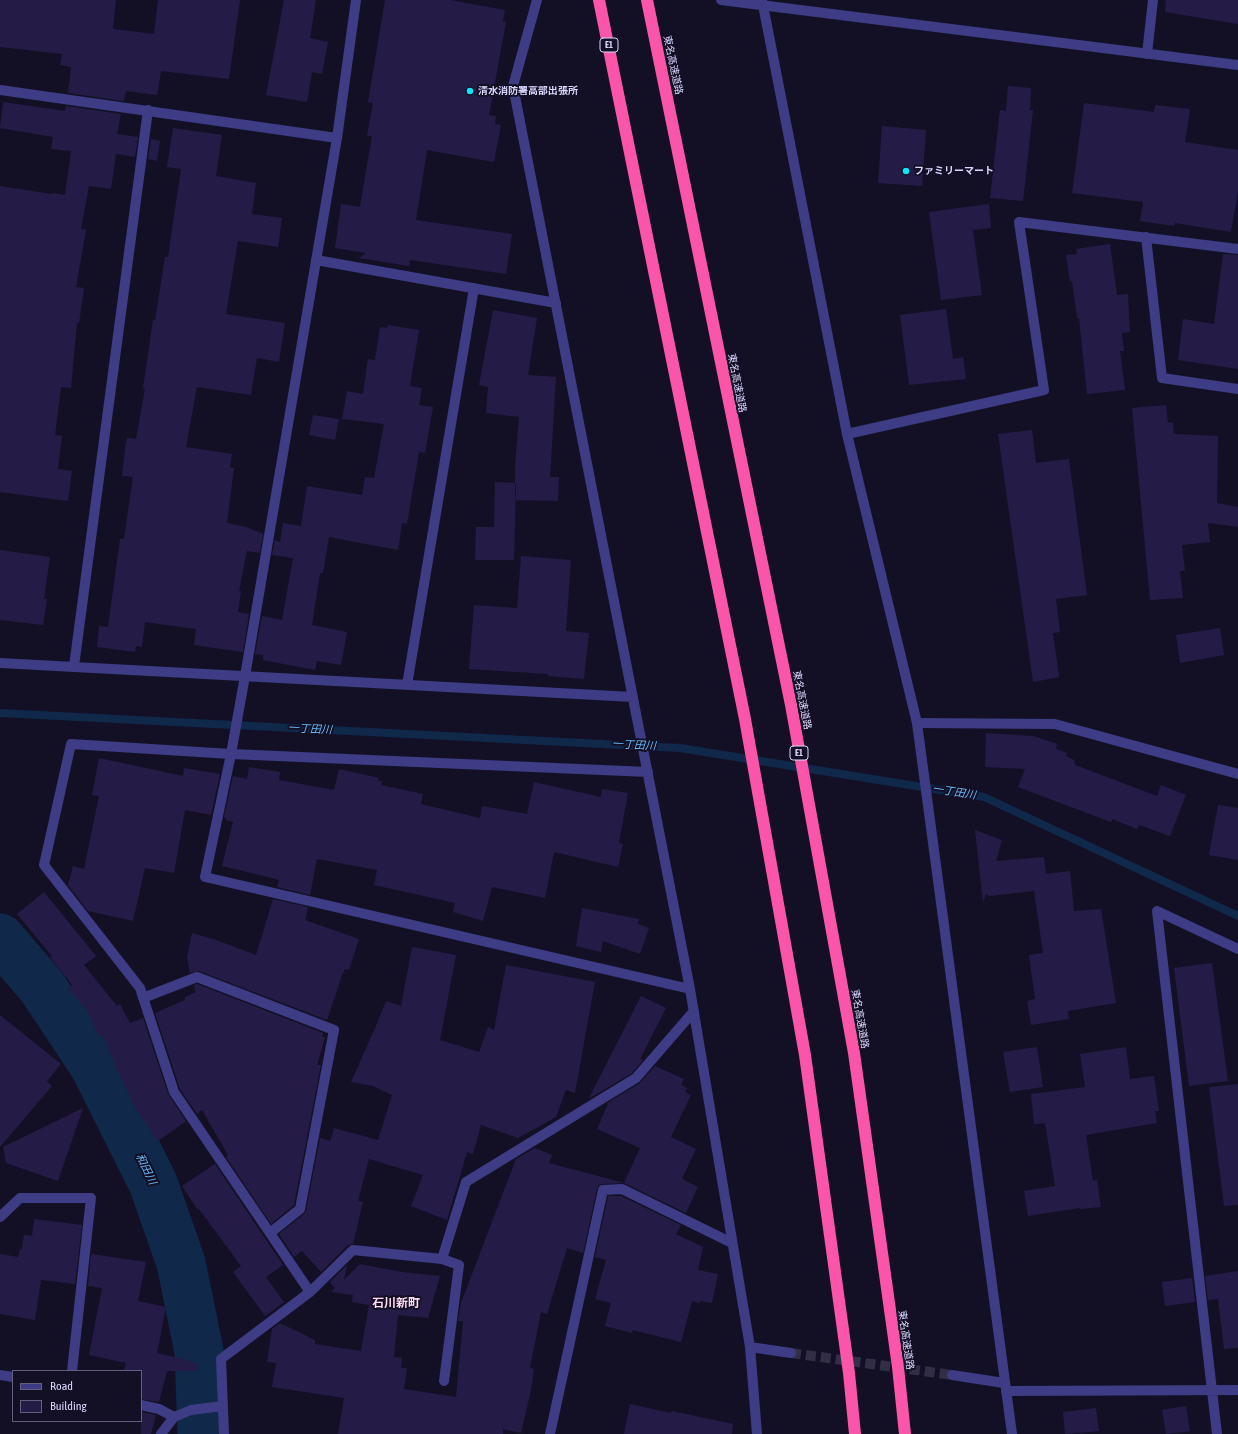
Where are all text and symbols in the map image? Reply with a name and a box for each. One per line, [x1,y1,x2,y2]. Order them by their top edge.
street label: 東名高速道路 [661,34,685,96]
road number: E1 [600,38,618,52]
place label: 清水消防署高部出張所 [478,85,578,97]
marker: 清水消防署高部出張所 [465,86,475,96]
place label: ファミリーマート [914,165,994,177]
marker: ファミリーマート [901,166,911,176]
street label: 東名高速道路 [725,352,749,414]
street label: 東名高速道路 [790,669,814,731]
water label: 一丁田川 [288,721,332,737]
water label: 一丁田川 [612,737,656,753]
road number: E1 [790,746,808,760]
water label: 一丁田川 [931,782,977,802]
street label: 東名高速道路 [849,988,871,1050]
water label: 和田川 [133,1151,159,1187]
district label: 石川新町 [372,1296,420,1310]
street label: 東名高速道路 [896,1309,916,1371]
legend [12,1370,142,1422]
text: Road [50,1379,73,1393]
text: Building [50,1399,87,1413]

